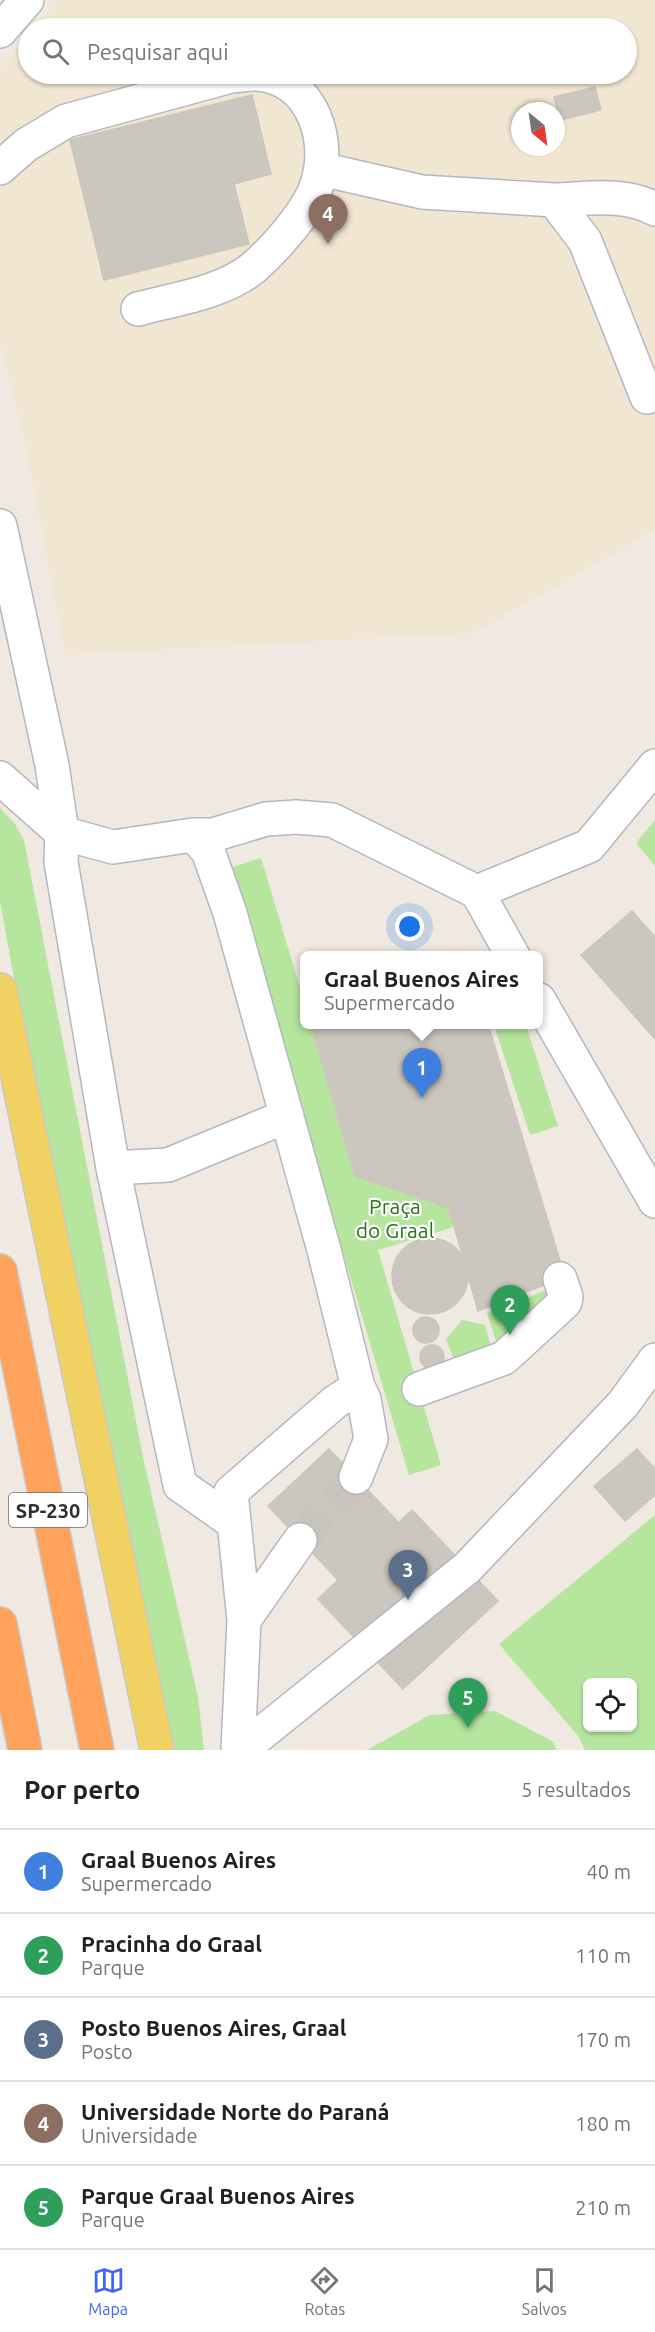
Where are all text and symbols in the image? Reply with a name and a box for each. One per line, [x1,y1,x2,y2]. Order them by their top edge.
search box [18,18,637,84]
icon: search [39,35,72,68]
text: Pesquisar aqui [87,39,229,64]
north arrow [511,102,565,156]
pin: 4 [308,194,348,244]
your location [395,912,424,941]
popup [300,951,543,1029]
text: Graal Buenos Aires [324,966,519,991]
text: Supermercado [324,991,455,1014]
pin: 1 [402,1048,442,1098]
park label: Praça do Graal [356,1194,434,1242]
pin: 2 [490,1286,530,1335]
road number: SP-230 [9,1493,87,1527]
pin: 3 [388,1550,428,1600]
pin: 5 [448,1678,488,1728]
map controls [583,1678,637,1732]
button: locate [583,1678,637,1732]
text: Por perto [24,1775,140,1804]
text: 5 resultados [521,1778,631,1801]
text: Graal Buenos Aires [81,1847,276,1872]
text: 1 [38,1860,49,1883]
text: 40 m [587,1860,631,1883]
text: Supermercado [81,1872,212,1895]
text: Pracinha do Graal [81,1931,262,1956]
text: 2 [38,1944,49,1967]
text: 110 m [575,1944,631,1967]
text: Parque [81,1956,145,1979]
text: Posto Buenos Aires, Graal [81,2015,346,2040]
text: 3 [38,2028,49,2051]
text: 170 m [575,2028,631,2051]
text: Posto [81,2040,133,2063]
text: Universidade Norte do Paraná [81,2099,390,2124]
text: 4 [38,2112,49,2135]
text: 180 m [575,2112,631,2135]
text: Universidade [81,2124,198,2147]
text: Parque Graal Buenos Aires [81,2183,355,2208]
text: 5 [38,2196,49,2219]
text: 210 m [575,2196,631,2219]
text: Parque [81,2208,145,2231]
tab: Mapa [88,2264,128,2318]
tab: Rotas [305,2264,345,2318]
tab: Salvos [522,2264,567,2318]

